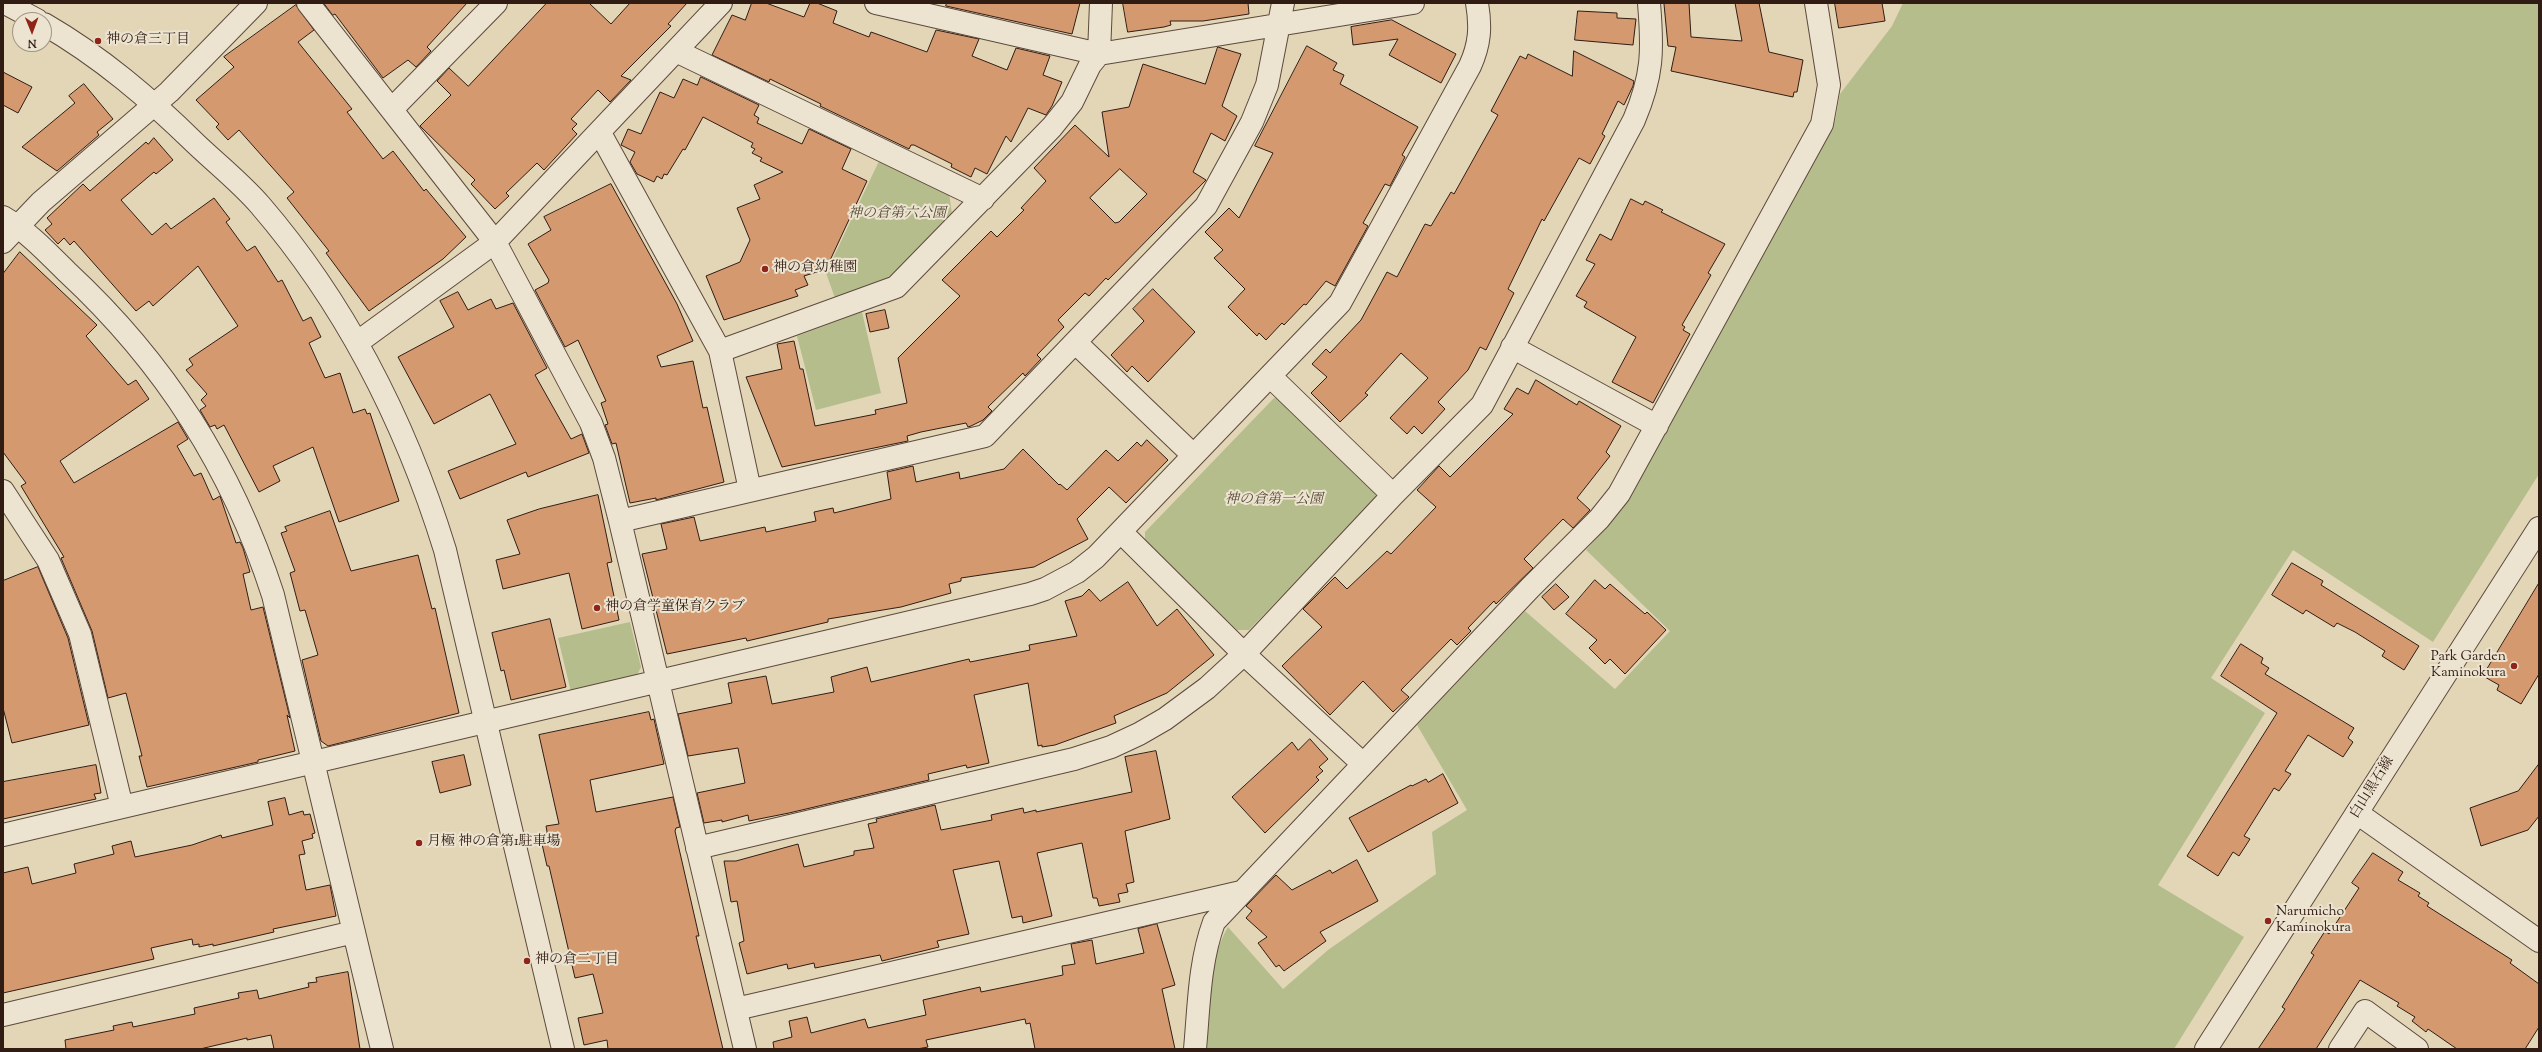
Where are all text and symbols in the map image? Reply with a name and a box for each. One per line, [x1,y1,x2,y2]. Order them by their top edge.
north arrow [12,12,52,52]
place label: 神の倉三丁目 [106,33,190,49]
text: N [28,35,37,51]
marker: 神の倉三丁目 [93,36,103,46]
park label: 神の倉第六公園 [848,207,946,223]
place label: 神の倉幼稚園 [773,261,857,277]
marker: 神の倉幼稚園 [760,264,770,274]
park label: 神の倉第一公園 [1225,493,1323,509]
place label: 神の倉学童保育クラブ [605,600,745,616]
marker: 神の倉学童保育クラブ [592,603,602,613]
place label: Park Garden Kaminokura [2431,650,2506,682]
marker: Park Garden Kaminokura [2509,661,2519,671]
street label: 白山黒石線 [2347,754,2399,822]
place label: 月極 神の倉第1駐車場 [427,835,561,851]
marker: 月極 神の倉第1駐車場 [414,838,424,848]
place label: Narumicho Kaminokura [2276,905,2351,938]
marker: Narumicho Kaminokura [2263,916,2273,926]
place label: 神の倉二丁目 [535,953,619,969]
marker: 神の倉二丁目 [522,956,532,966]

